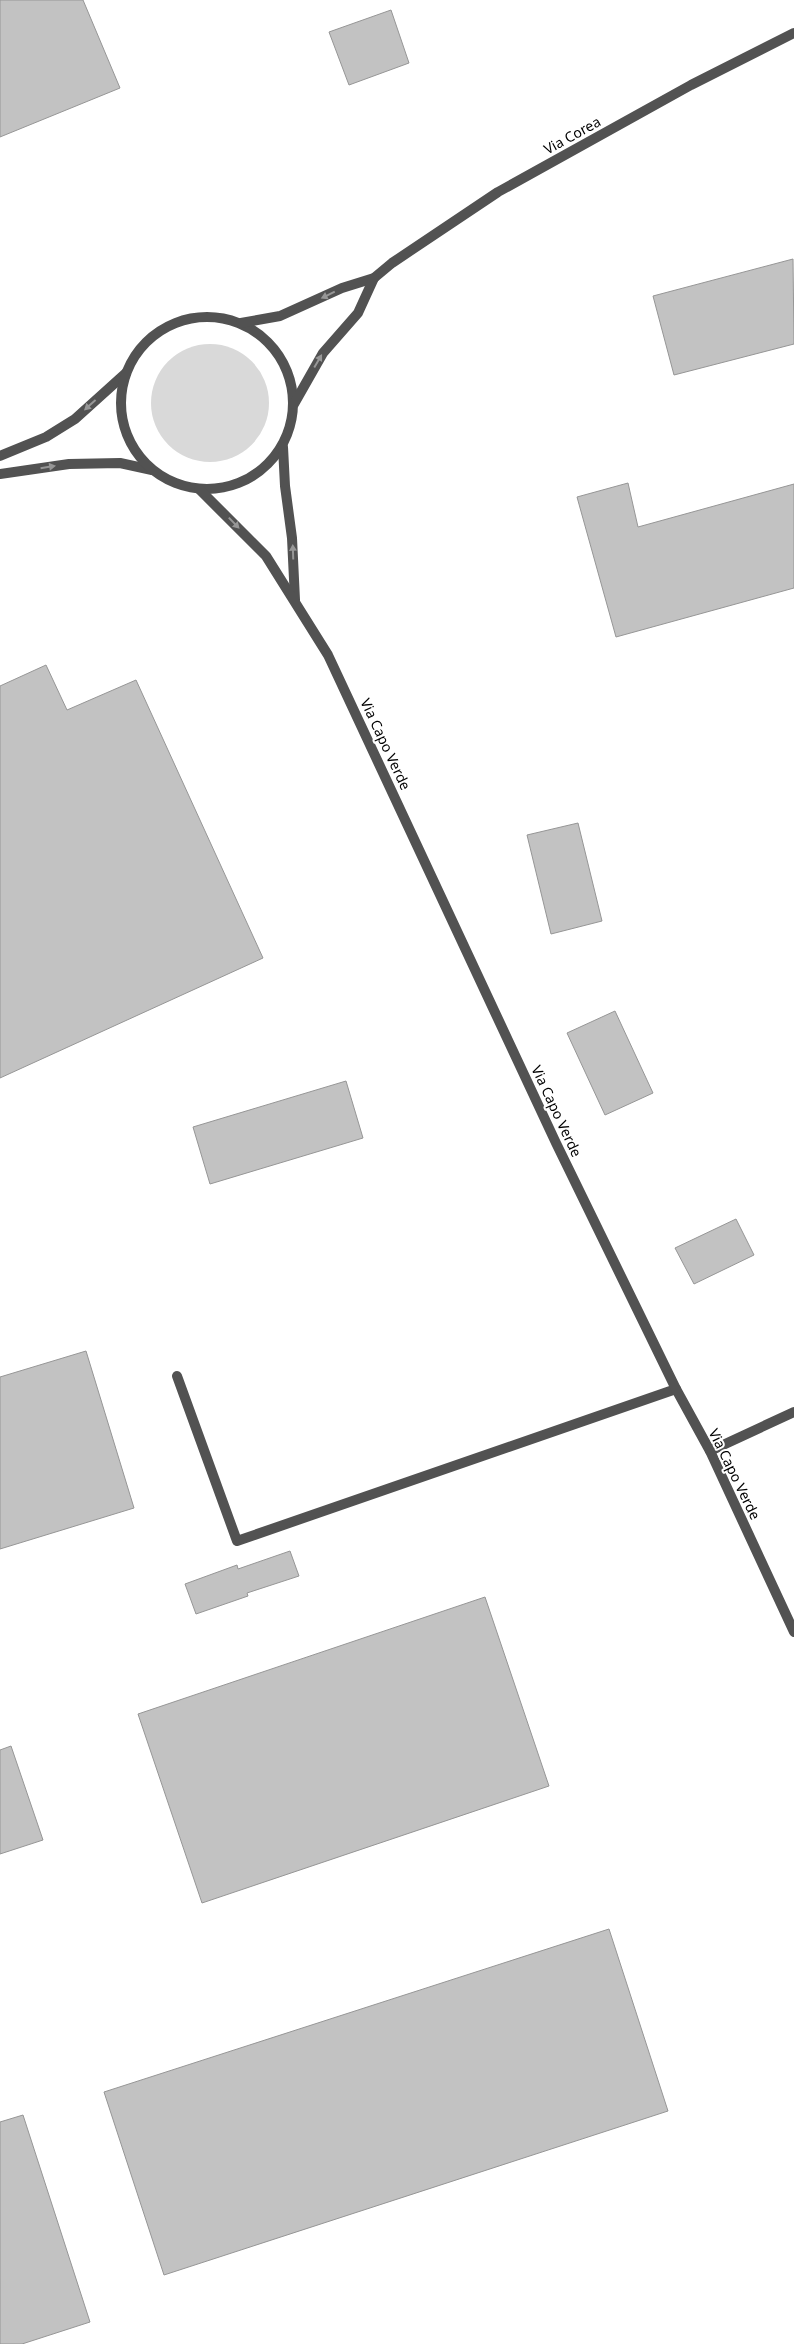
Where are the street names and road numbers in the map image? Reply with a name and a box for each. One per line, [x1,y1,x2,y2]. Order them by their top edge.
street label: Via Corea [540,112,604,158]
street label: Via Capo Verde [356,695,416,793]
street label: Via Capo Verde [527,1062,587,1160]
street label: Via Capo Verde [705,1425,765,1523]

